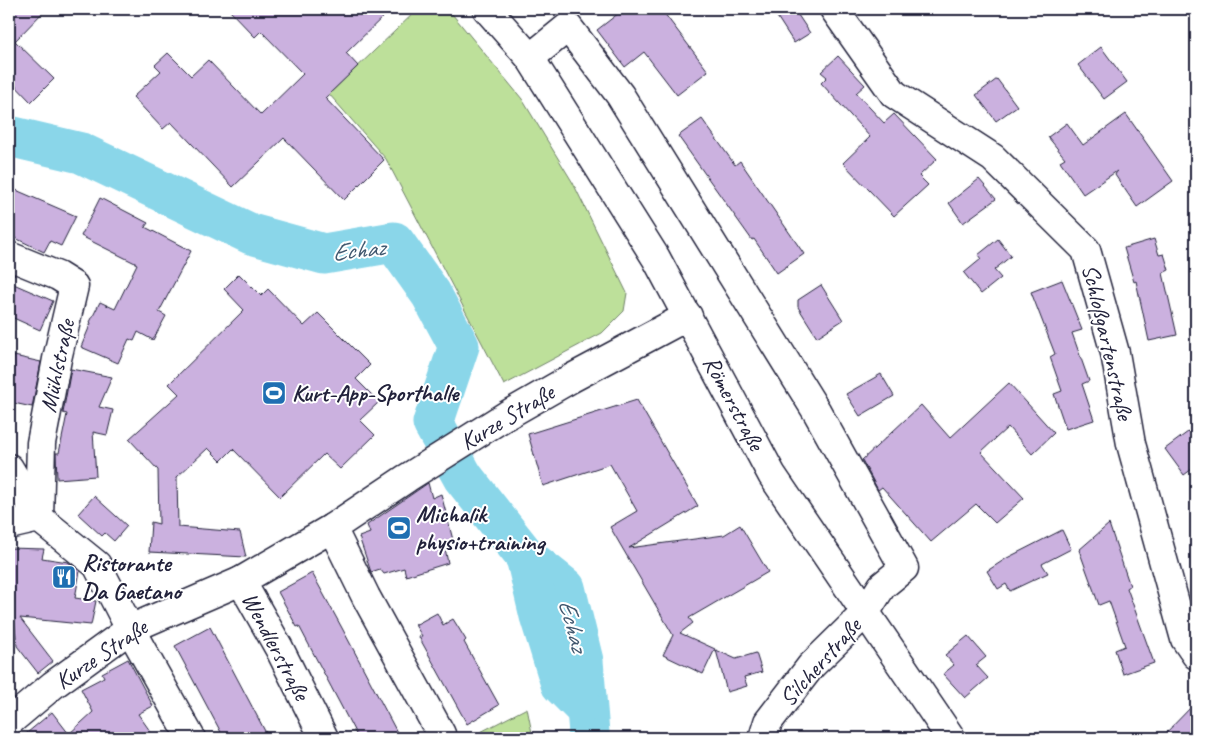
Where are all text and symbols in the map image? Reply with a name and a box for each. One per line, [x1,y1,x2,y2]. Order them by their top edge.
water label: Echaz [330,231,390,269]
street label: Schloßgartenstraße [1076,261,1141,425]
street label: Mühlstraße [33,315,82,415]
street label: Römerstraße [697,350,772,457]
street label: Kurze Straße [454,376,561,457]
place label: Kurt-App-Sporthalle [292,378,460,408]
sports icon: Kurt-App-Sporthalle [261,380,287,406]
place label: Michalik physio+training [416,499,547,557]
sports icon: Michalik physio+training [386,515,412,541]
place label: Ristorante Da Gaetano [82,548,183,606]
restaurant icon: Ristorante Da Gaetano [51,564,77,590]
street label: Wendlerstraße [235,587,318,707]
water label: Echaz [551,596,596,659]
street label: Silcherstraße [773,610,869,712]
street label: Kurze Straße [49,611,155,696]

